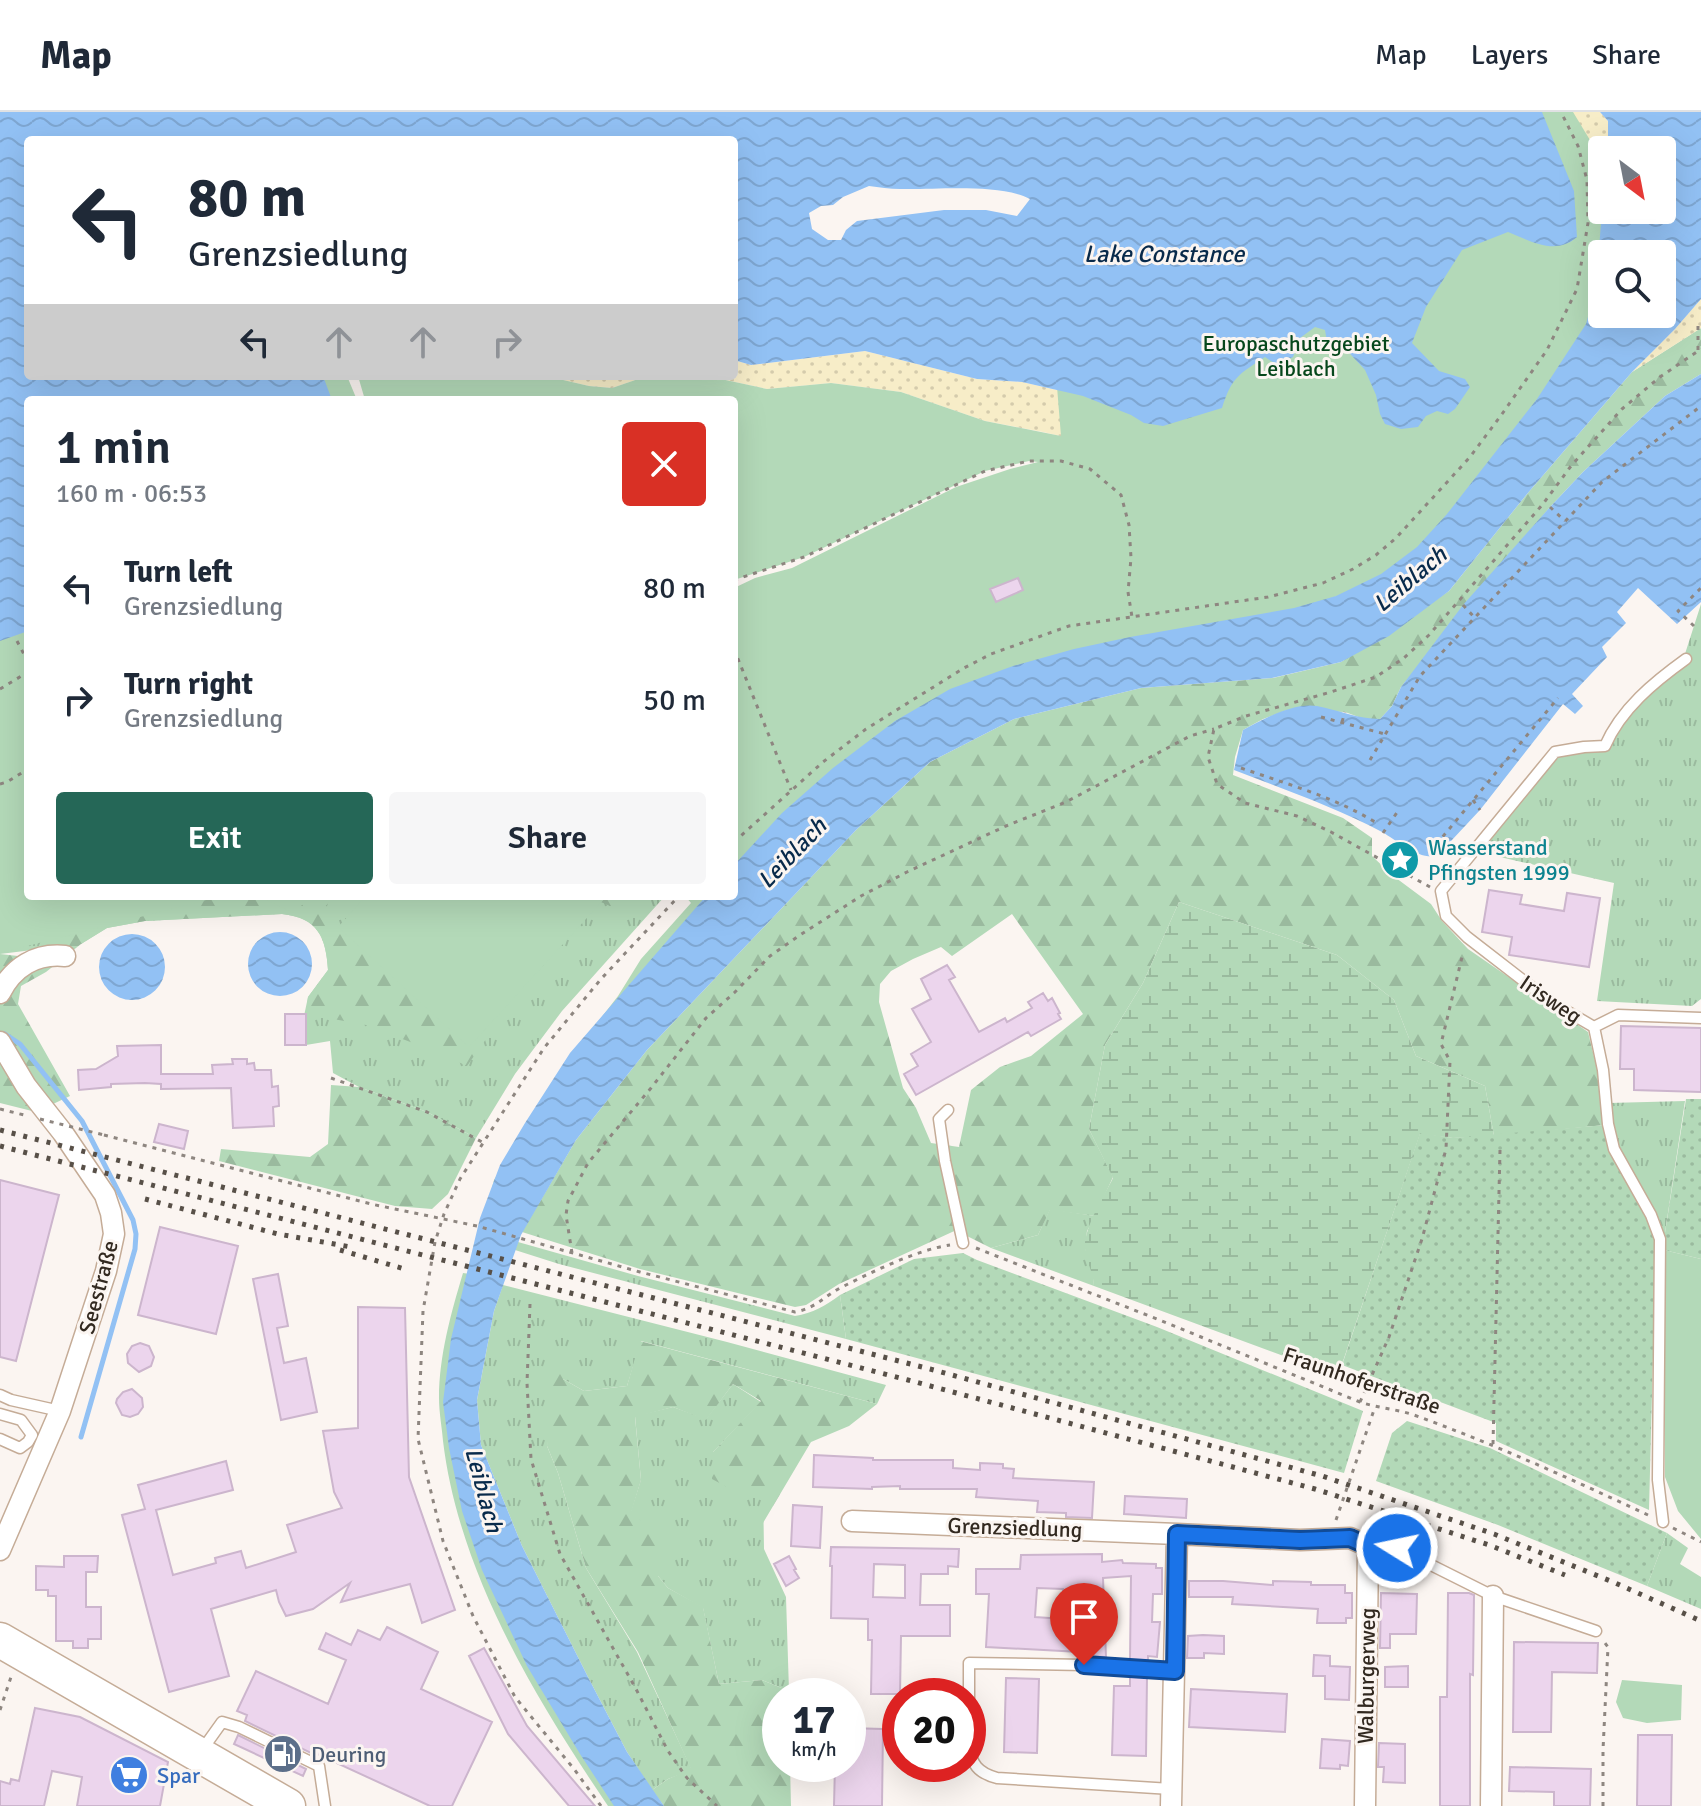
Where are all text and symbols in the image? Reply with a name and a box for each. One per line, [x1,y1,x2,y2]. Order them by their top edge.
text: Map [40,32,112,79]
text: Map [1375,38,1427,72]
text: Layers [1471,38,1548,72]
text: Share [1592,38,1661,72]
north arrow [1588,136,1676,224]
map controls [1588,136,1676,328]
text: 80 m [188,163,306,232]
icon: left [56,168,160,272]
text: Grenzsiedlung [188,232,409,277]
water label: Lake Constance [1084,239,1245,269]
button: search [1588,240,1676,328]
icon: left [233,320,277,364]
icon: ahead [317,320,361,364]
icon: ahead [401,320,445,364]
icon: right [485,320,529,364]
park label: Europaschutzgebiet Leiblach [1203,330,1390,382]
text: 1 min [56,418,171,477]
button: close [622,422,706,506]
text: 160 m · 06:53 [56,478,207,510]
water label: Leiblach [1367,539,1454,618]
text: Turn left [124,554,233,591]
icon: left [56,566,100,610]
text: 80 m [643,570,706,607]
text: Grenzsiedlung [124,591,283,623]
text: Turn right [124,666,253,703]
icon: right [56,678,100,722]
text: 50 m [643,682,706,719]
text: Grenzsiedlung [124,703,283,735]
button: Exit [56,792,373,884]
button: Share [389,792,706,884]
water label: Leiblach [751,811,834,895]
place label: Wasserstand Pfingsten 1999 [1428,834,1570,886]
place icon: Wasserstand Pfingsten 1999 [1379,839,1421,881]
street label: Irisweg [1515,969,1587,1030]
street label: Seestraße [73,1238,124,1337]
street label: Fraunhoferstraße [1279,1341,1444,1420]
water label: Leiblach [458,1444,510,1537]
position arrow [1355,1506,1439,1590]
street label: Grenzsiedlung [947,1512,1083,1543]
pin [1050,1583,1118,1665]
icon: arrive [1062,1595,1106,1639]
street label: Walburgerweg [1352,1608,1381,1744]
speed limit sign: 20 [882,1678,986,1782]
text: 17 [792,1695,836,1745]
fuel station icon: Deuring [262,1733,304,1775]
text: km/h [791,1737,837,1762]
place label: Deuring [311,1741,386,1768]
supermarket icon: Spar [108,1754,150,1796]
place label: Spar [157,1762,200,1789]

